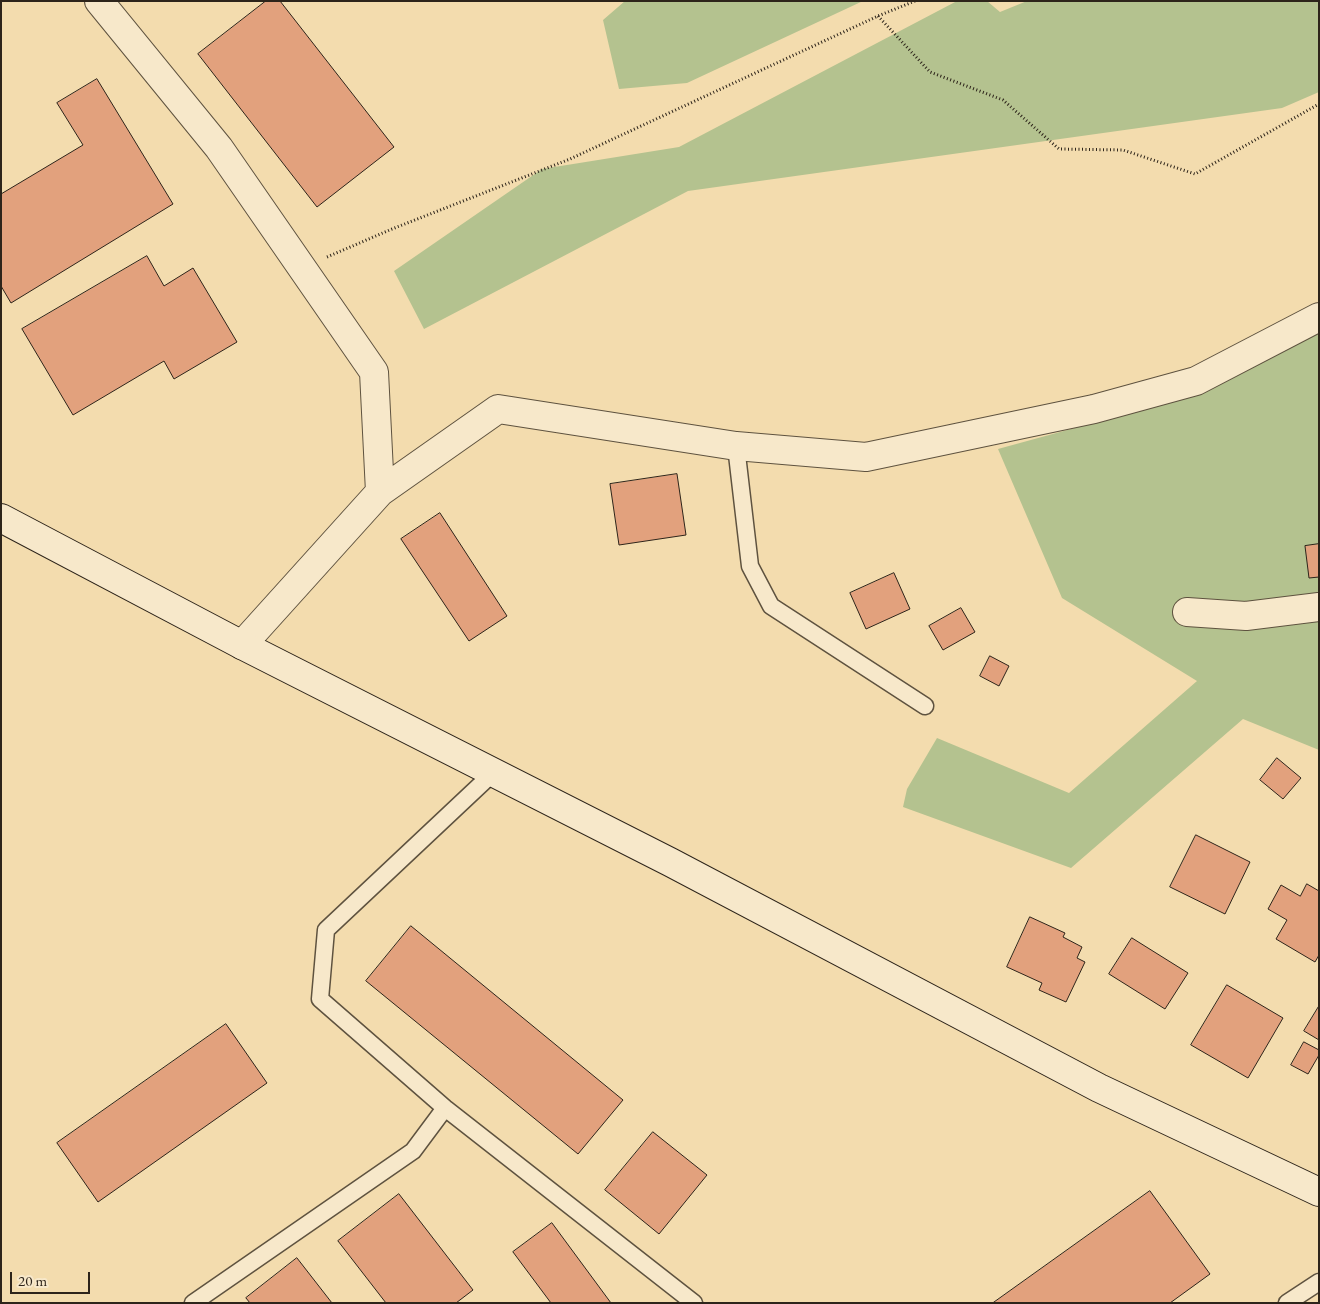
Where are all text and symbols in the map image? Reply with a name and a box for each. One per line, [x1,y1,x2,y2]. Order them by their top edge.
scale bar [12,1262,92,1294]
text: 20 m [18,1271,47,1290]

